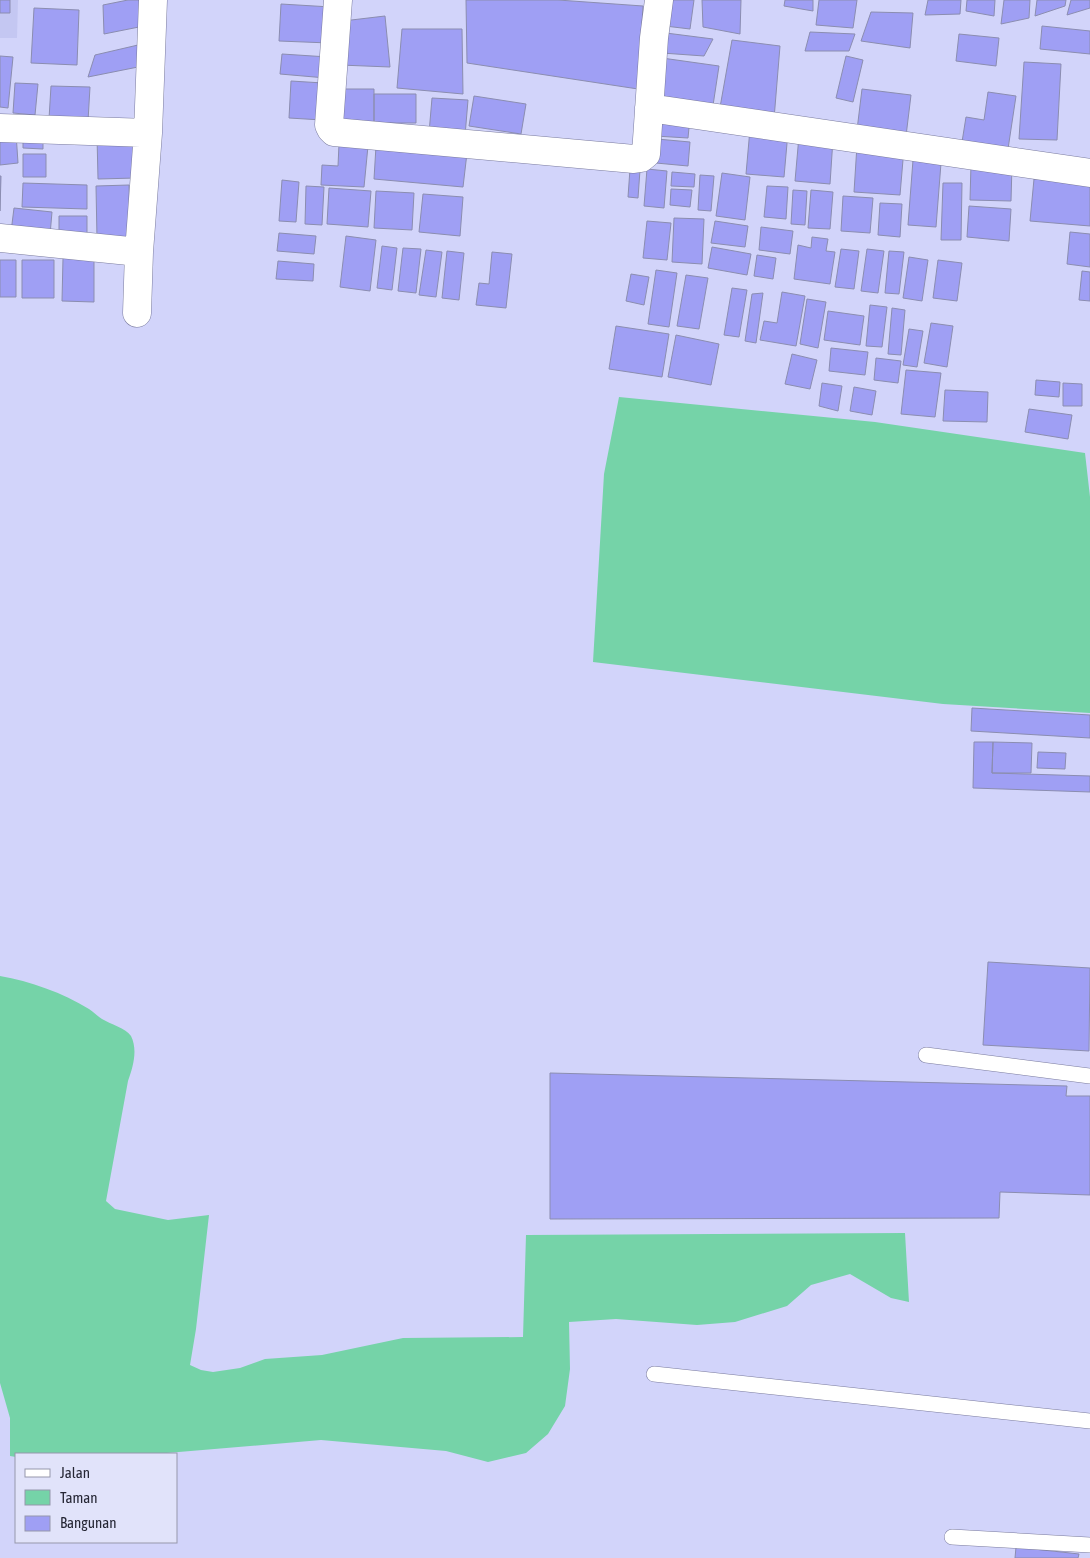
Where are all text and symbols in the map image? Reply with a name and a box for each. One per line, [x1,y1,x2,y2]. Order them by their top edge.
legend [15,1453,178,1543]
text: Jalan [60,1464,90,1481]
text: Taman [60,1489,98,1506]
text: Bangunan [60,1514,117,1531]

